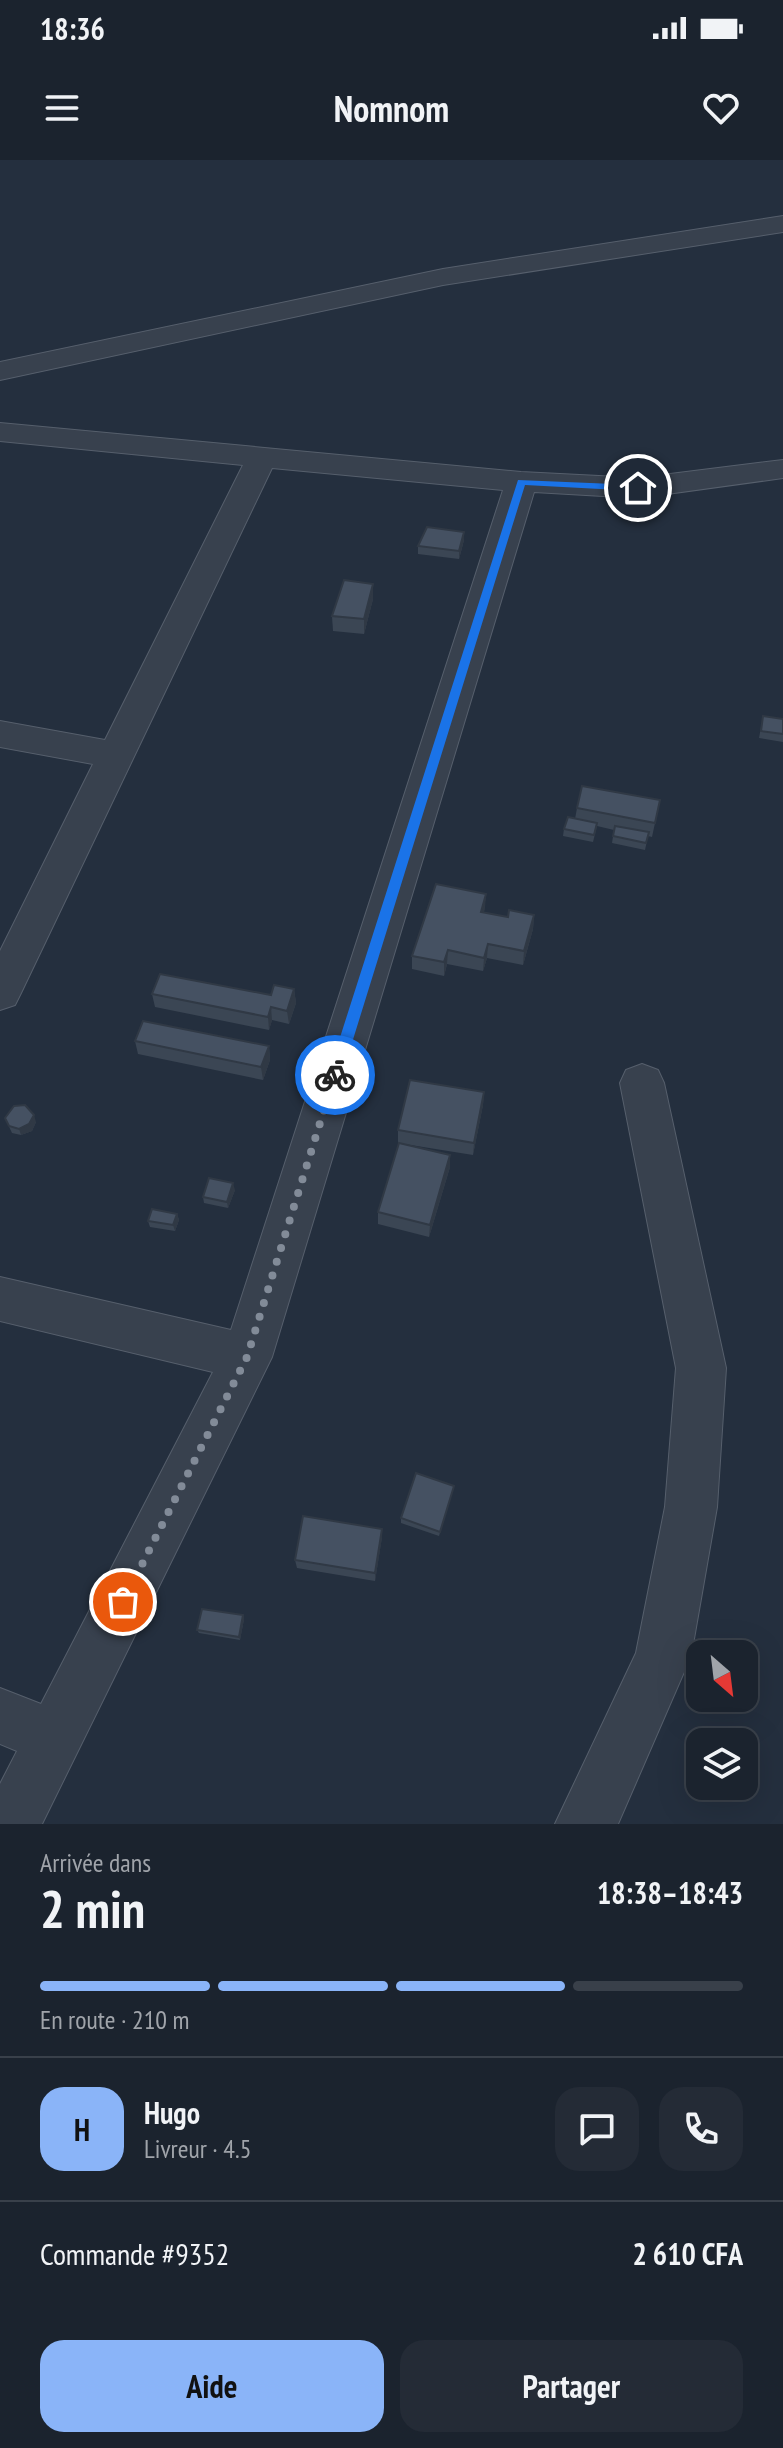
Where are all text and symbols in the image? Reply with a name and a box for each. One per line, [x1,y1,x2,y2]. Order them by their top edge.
text: 18:36 [40,9,105,48]
text: Nomnom [334,85,449,132]
icon: menu [40,86,84,130]
icon: heart [699,86,743,130]
pin [604,454,672,522]
icon: home [616,466,660,510]
courier [295,1035,375,1115]
icon: bike [313,1053,357,1097]
pin [89,1568,157,1636]
icon: bag [101,1580,145,1624]
north arrow [686,1640,758,1712]
map controls [686,1640,758,1800]
button: layers [686,1728,758,1800]
text: Arrivée dans [40,1846,151,1879]
text: 18:38–18:43 [597,1873,743,1912]
text: 2 min [40,1875,145,1942]
text: En route · 210 m [40,2003,190,2036]
button: chat [555,2087,639,2171]
button: phone [659,2087,743,2171]
text: Hugo [144,2093,200,2132]
text: H [74,2110,90,2149]
text: Livreur · 4.5 [144,2132,251,2165]
text: Commande #9352 [40,2234,229,2273]
text: 2 610 CFA [632,2234,743,2273]
button: Aide [40,2340,384,2432]
button: Partager [400,2340,743,2432]

